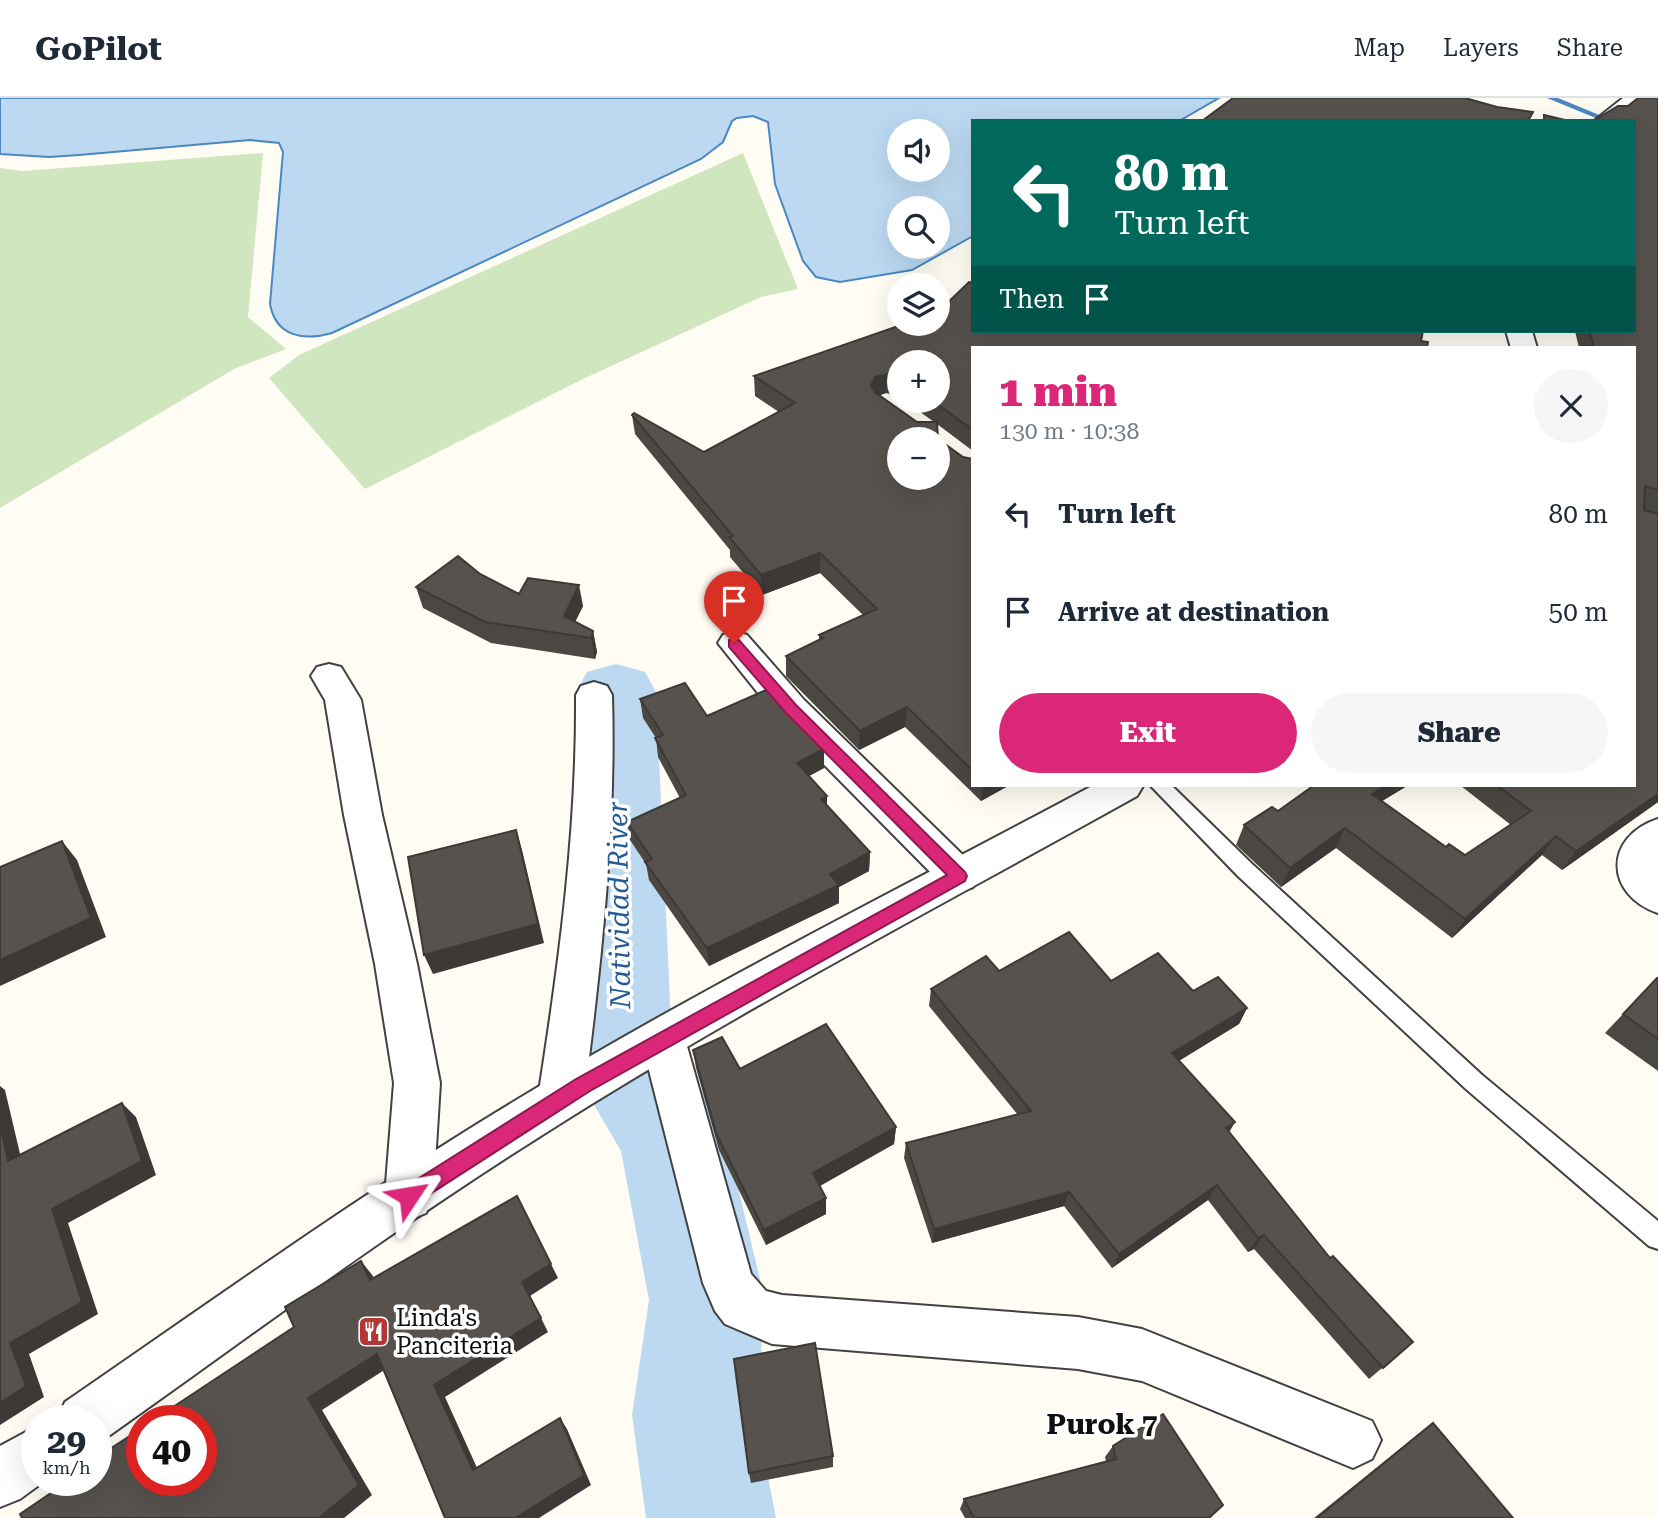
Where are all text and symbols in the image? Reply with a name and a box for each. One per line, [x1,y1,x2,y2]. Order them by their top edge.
text: GoPilot [35,29,162,68]
text: Map [1354,34,1405,62]
text: Layers [1443,34,1519,62]
text: Share [1557,34,1623,62]
map controls [887,119,950,490]
button: sound [887,119,950,182]
text: 80 m [1114,145,1229,202]
icon: left [999,147,1090,238]
button: search [887,196,950,259]
text: Turn left [1114,204,1249,242]
button: layers [887,273,950,336]
icon: arrive [1078,280,1116,318]
text: Then [999,284,1064,314]
button: + [887,350,950,413]
text: 1 min [999,367,1117,416]
button: close [1534,369,1608,443]
text: 130 m · 10:38 [999,418,1139,445]
button: − [887,427,950,490]
icon: left [999,495,1037,533]
text: Turn left [1058,499,1176,529]
text: 80 m [1549,499,1608,529]
pin [704,571,764,643]
icon: arrive [715,582,753,620]
icon: arrive [999,593,1037,631]
text: Arrive at destination [1058,597,1329,627]
text: 50 m [1549,597,1608,627]
button: Exit [999,693,1297,773]
button: Share [1311,693,1608,773]
water label: Natividad River [601,801,637,1010]
position arrow [372,1159,446,1233]
place label: Linda's Panciteria [396,1304,513,1360]
restaurant icon: Linda's Panciteria [356,1315,390,1349]
speed limit sign: 40 [126,1405,217,1496]
district label: Purok 7 [1046,1408,1158,1441]
text: 29 [47,1421,86,1462]
text: km/h [42,1457,91,1478]

